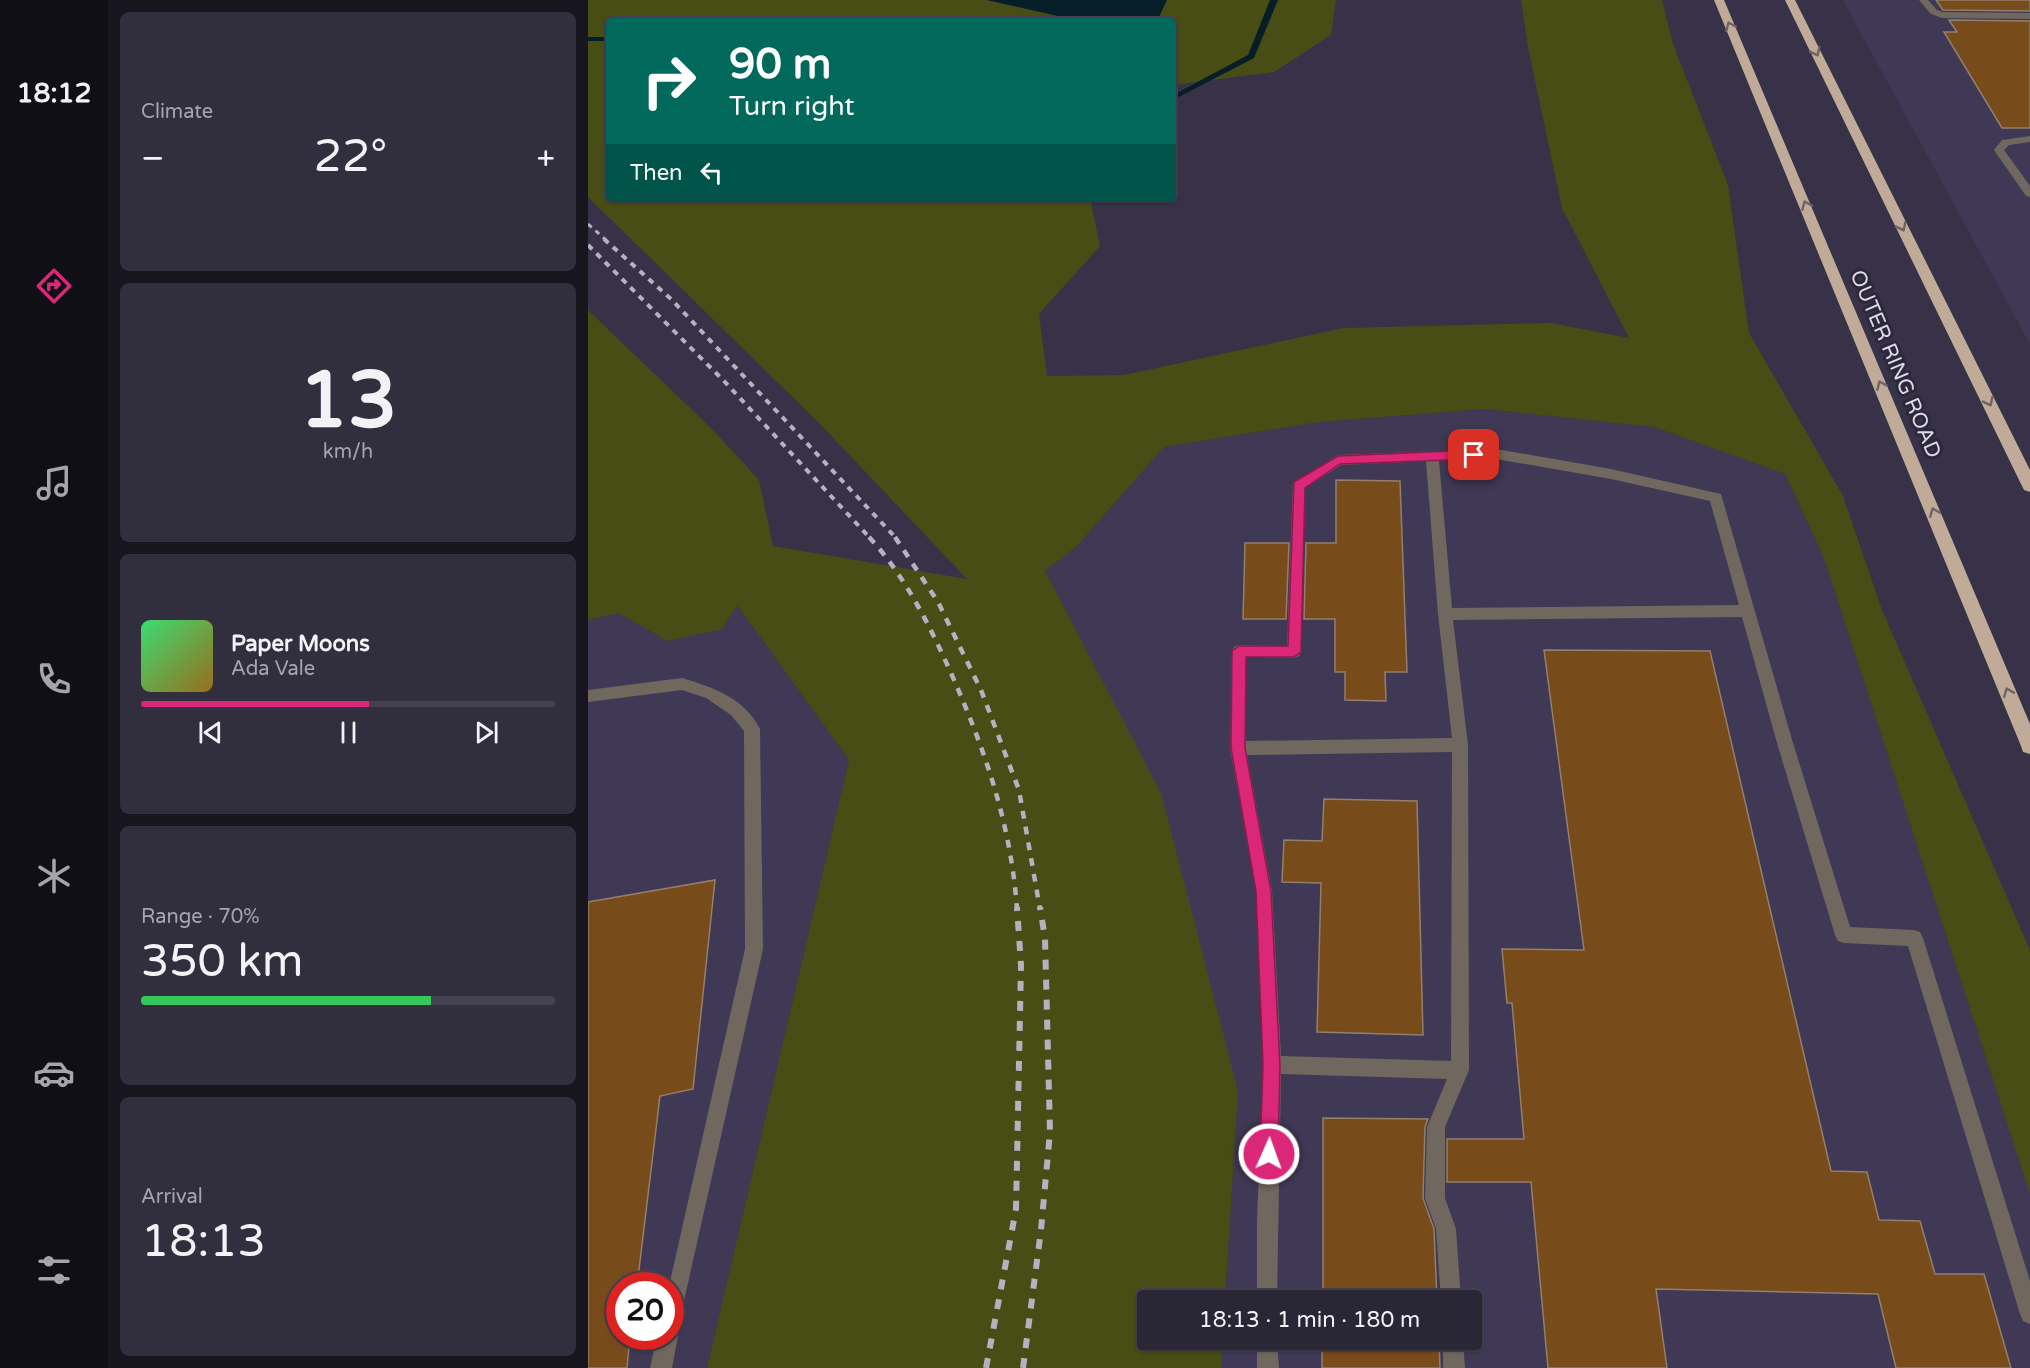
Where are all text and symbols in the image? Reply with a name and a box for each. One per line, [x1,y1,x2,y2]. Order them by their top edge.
one-way arrow [1725,21,1737,32]
text: 90 m [729,39,831,90]
icon: right [630,42,708,120]
one-way arrow [1809,46,1820,57]
text: 18:12 [17,77,91,110]
text: Turn right [729,90,855,123]
text: Climate [141,100,213,124]
text: 22° [314,130,387,184]
text: − [141,139,165,178]
text: + [536,139,555,178]
icon: left [695,156,728,189]
text: Then [630,160,683,186]
one-way arrow [1801,201,1813,212]
one-way arrow [1895,221,1907,232]
icon: directions [33,265,75,307]
street label: OUTER RING ROAD [1845,266,1946,462]
text: 13 [299,354,397,448]
one-way arrow [1876,380,1888,391]
one-way arrow [1981,396,1993,407]
pin [1448,429,1499,480]
icon: arrive [1457,438,1490,471]
text: km/h [323,440,373,464]
icon: music [33,462,75,504]
one-way arrow [1929,507,1941,518]
text: Paper Moons [231,631,370,657]
text: Ada Vale [231,657,315,681]
icon: phone [33,658,75,700]
one-way arrow [2003,687,2015,698]
icon: previous [194,716,227,749]
icon: pause [332,716,365,749]
icon: next [470,716,503,749]
icon: climate [33,855,75,897]
text: Range · 70% [141,905,260,929]
text: 350 km [141,935,303,989]
icon: car [33,1052,75,1094]
position arrow [1237,1122,1301,1186]
text: Arrival [141,1185,203,1209]
text: 18:13 [141,1215,266,1269]
icon: filters [33,1249,75,1291]
speed limit sign: 20 [606,1272,684,1350]
text: 18:13 · 1 min · 180 m [1199,1307,1420,1333]

